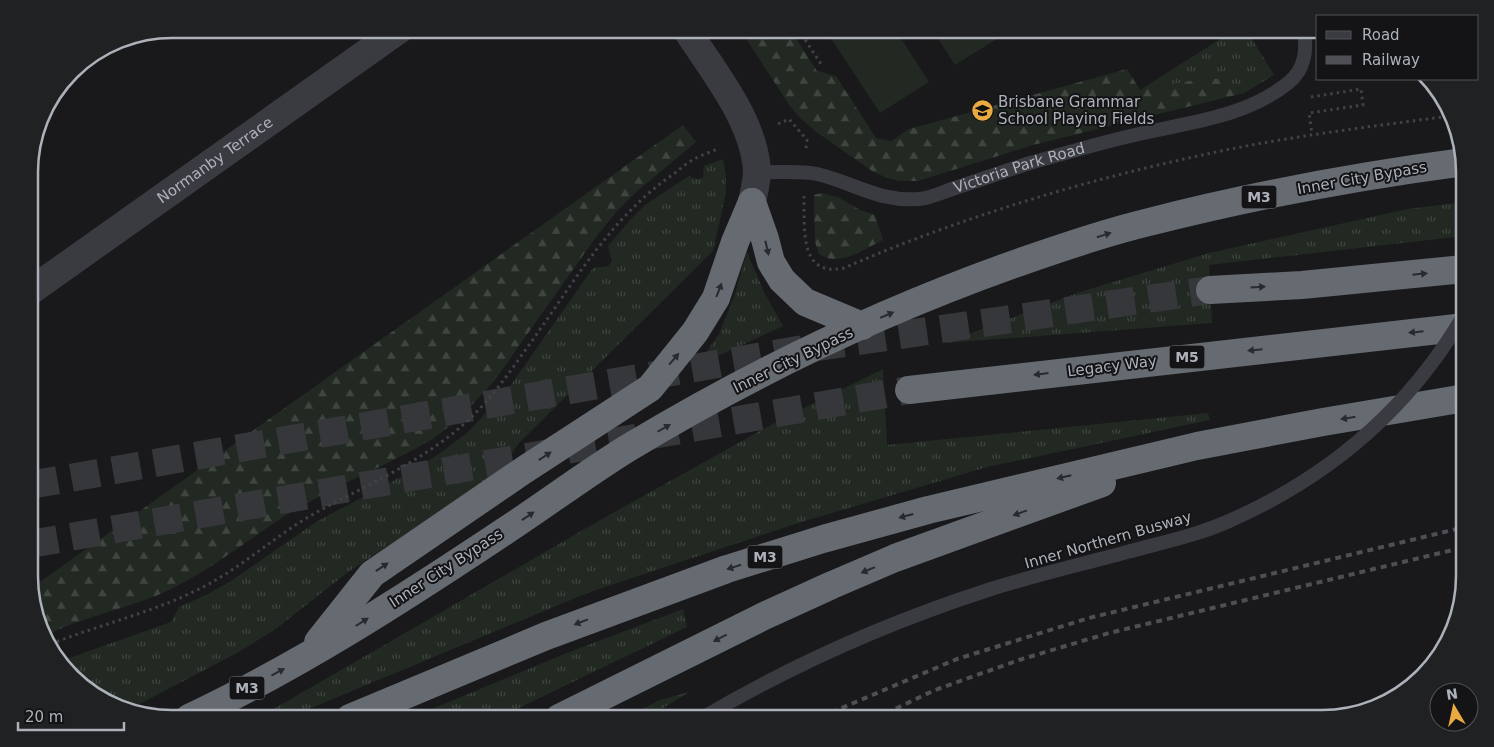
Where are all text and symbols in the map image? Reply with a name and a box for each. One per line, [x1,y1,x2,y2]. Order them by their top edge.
legend [1316,15,1479,80]
text: Road [1362,26,1400,44]
text: Railway [1362,51,1420,69]
place label: Brisbane Grammar School Playing Fields [998,93,1154,128]
school or university icon: Brisbane Grammar School Playing Fields [970,99,994,123]
street label: Normanby Terrace [154,113,276,207]
street label: Victoria Park Road [951,139,1087,197]
street label: Inner City Bypass [1296,158,1428,198]
road number: M3 [1242,186,1276,208]
one-way arrow [1096,231,1111,239]
one-way arrow [763,240,771,255]
one-way arrow [1413,270,1429,278]
one-way arrow [716,282,723,297]
one-way arrow [1251,282,1267,290]
one-way arrow [880,310,894,318]
street label: Inner City Bypass [730,323,856,397]
one-way arrow [1408,328,1424,336]
road number: M5 [1170,346,1204,368]
one-way arrow [1246,346,1262,354]
street label: Legacy Way [1066,352,1158,380]
one-way arrow [669,353,680,366]
one-way arrow [1033,370,1049,378]
one-way arrow [1339,414,1355,422]
one-way arrow [658,423,671,432]
one-way arrow [539,451,552,461]
one-way arrow [1056,473,1072,481]
street label: Inner Northern Busway [1022,507,1194,572]
one-way arrow [1013,510,1028,517]
one-way arrow [521,511,534,521]
one-way arrow [899,512,914,520]
street label: Inner City Bypass [386,525,506,611]
road number: M3 [748,546,782,568]
one-way arrow [375,562,389,572]
one-way arrow [726,563,741,571]
one-way arrow [861,566,875,574]
one-way arrow [355,618,368,627]
one-way arrow [574,619,588,627]
one-way arrow [713,634,727,642]
one-way arrow [272,667,285,676]
road number: M3 [230,676,264,700]
north arrow [1429,682,1479,732]
text: N [1445,685,1459,703]
scale bar [18,700,124,732]
text: 20 m [25,708,63,726]

